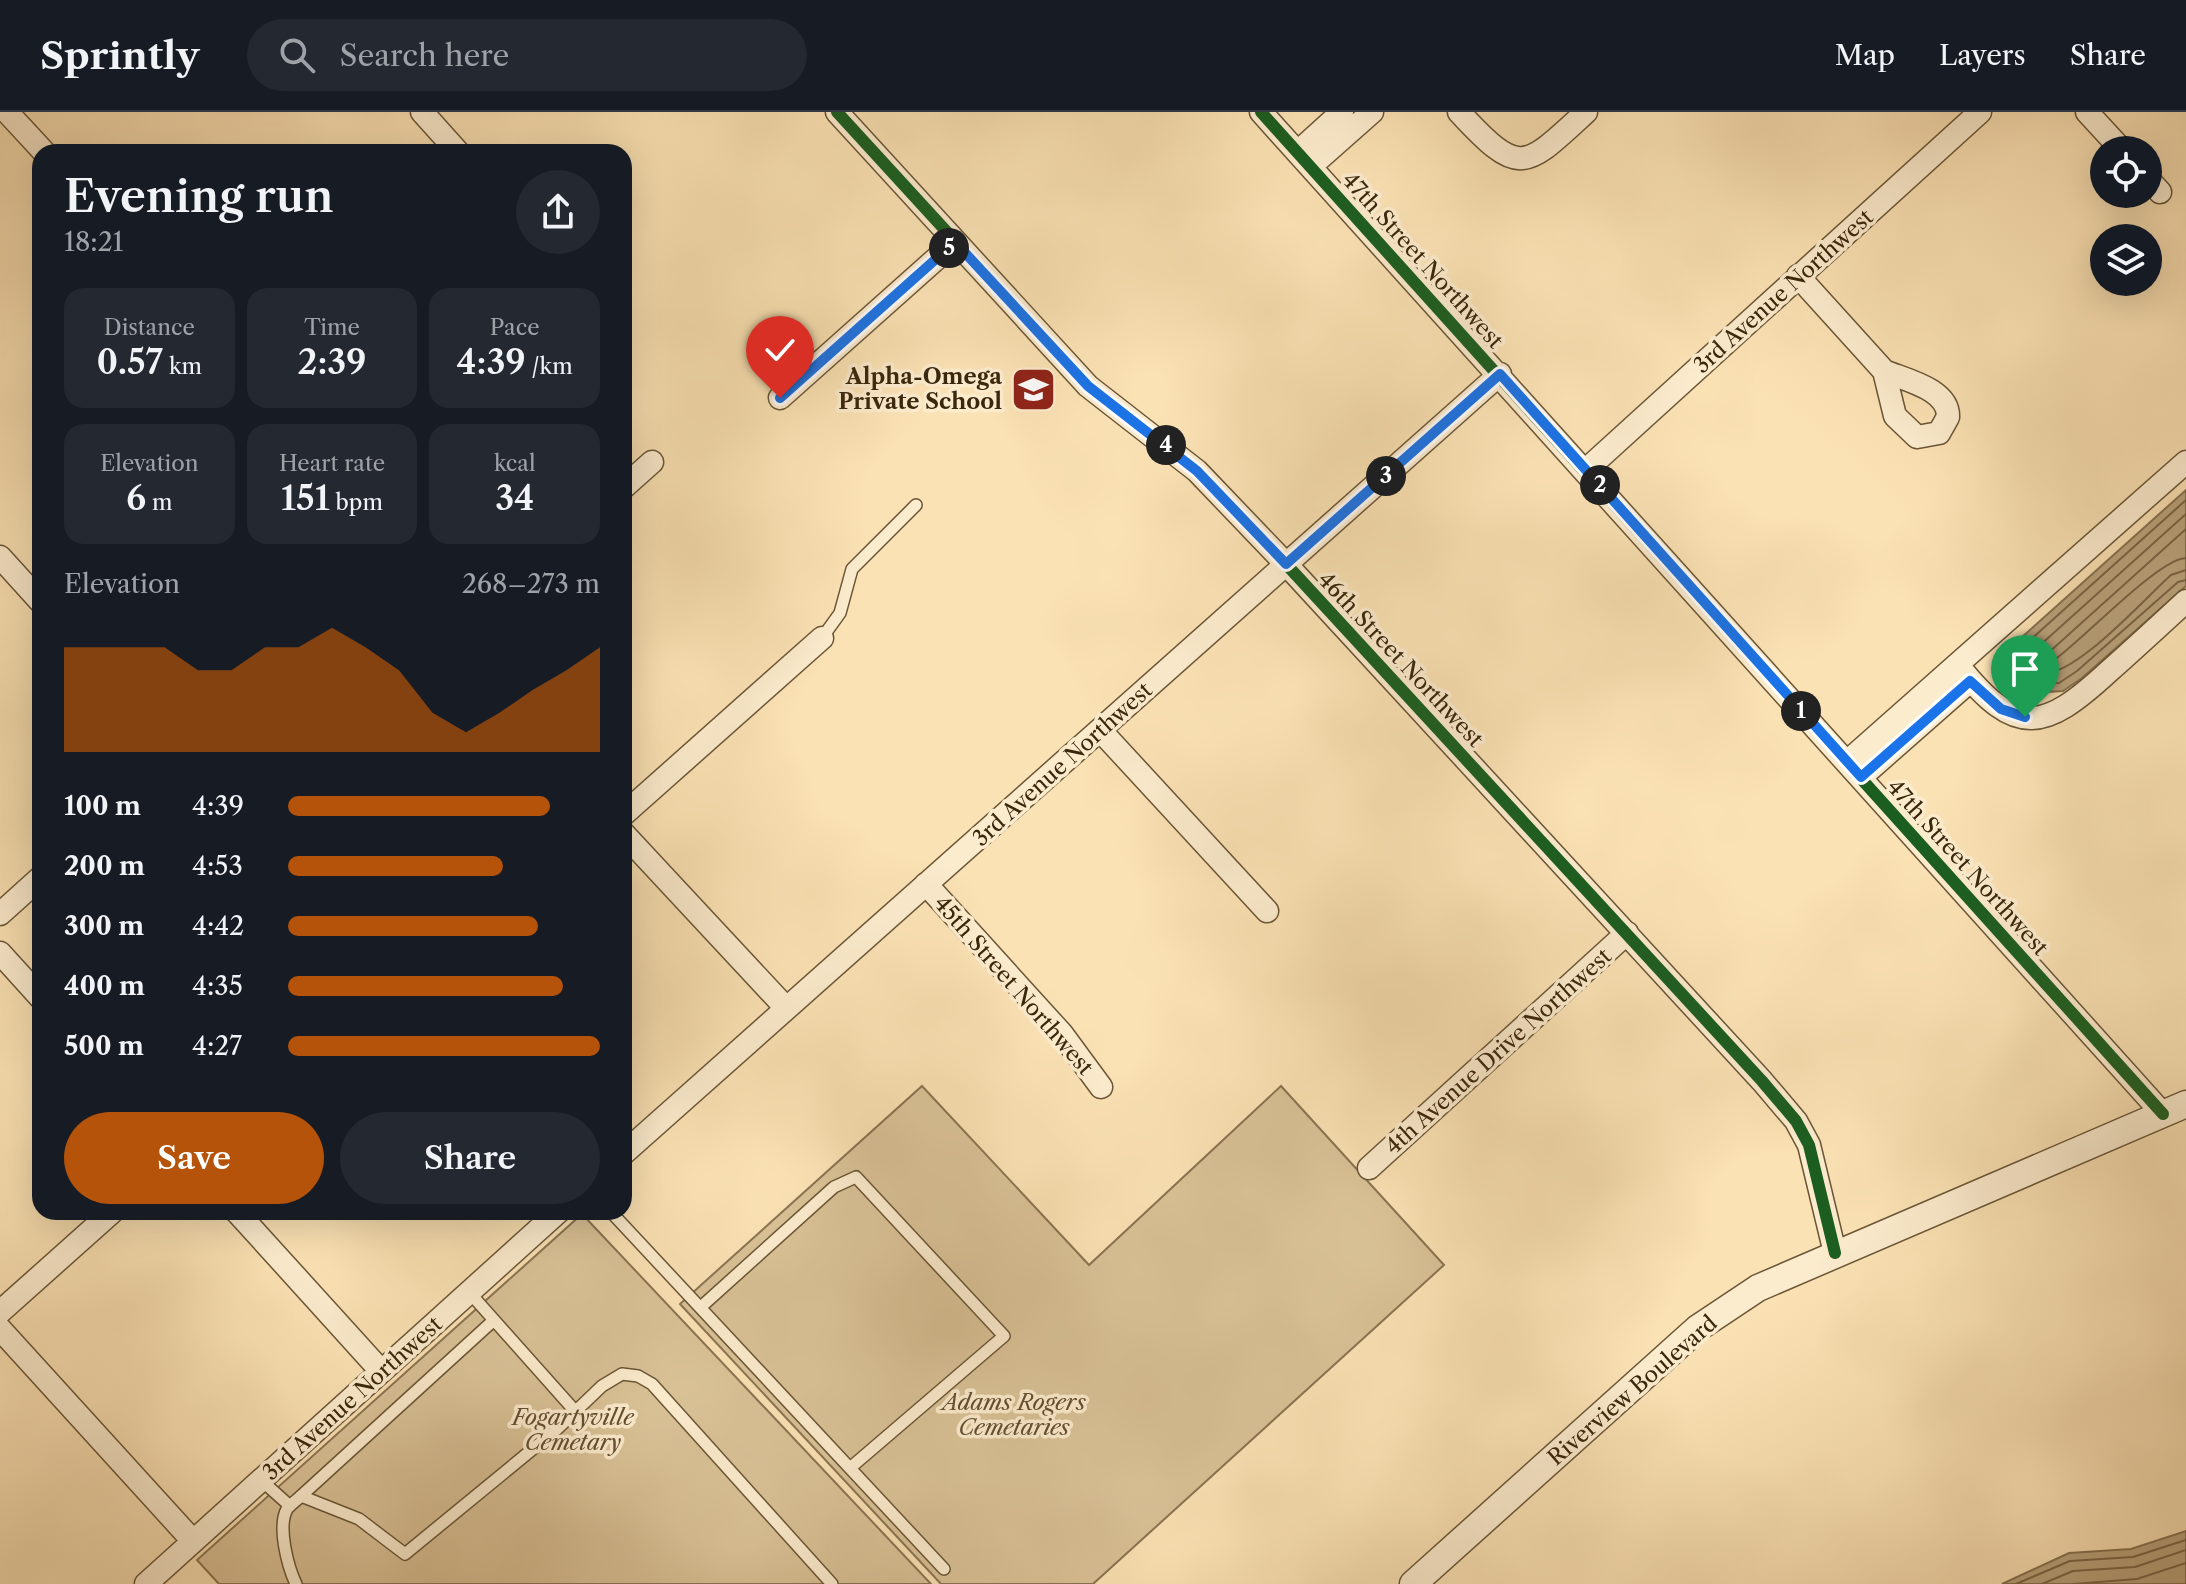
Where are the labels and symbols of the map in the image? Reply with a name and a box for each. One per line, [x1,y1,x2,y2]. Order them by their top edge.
street label: 47th Street Northwest [1336,167,1509,354]
street label: 3rd Avenue Northwest [1688,204,1879,379]
pin: 5 [929,228,969,268]
pin [746,316,814,398]
place label: Alpha-Omega Private School [838,363,1002,415]
school or university icon: Alpha-Omega Private School [1009,365,1057,413]
pin: 4 [1146,425,1186,465]
pin: 3 [1366,456,1406,496]
pin: 2 [1580,465,1620,505]
street label: 46th Street Northwest [1312,566,1489,753]
pin [1991,635,2059,717]
street label: 3rd Avenue Northwest [967,677,1158,852]
pin: 1 [1781,691,1821,731]
street label: 47th Street Northwest [1881,774,2054,961]
street label: 45th Street Northwest [928,890,1099,1081]
street label: 4th Avenue Drive Northwest [1380,943,1617,1160]
street label: Riverview Boulevard [1542,1310,1722,1471]
street label: 3rd Avenue Northwest [257,1311,448,1486]
park label: Adams Rogers Cemetaries [939,1389,1086,1441]
park label: Fogartyville Cemetary [510,1404,635,1456]

